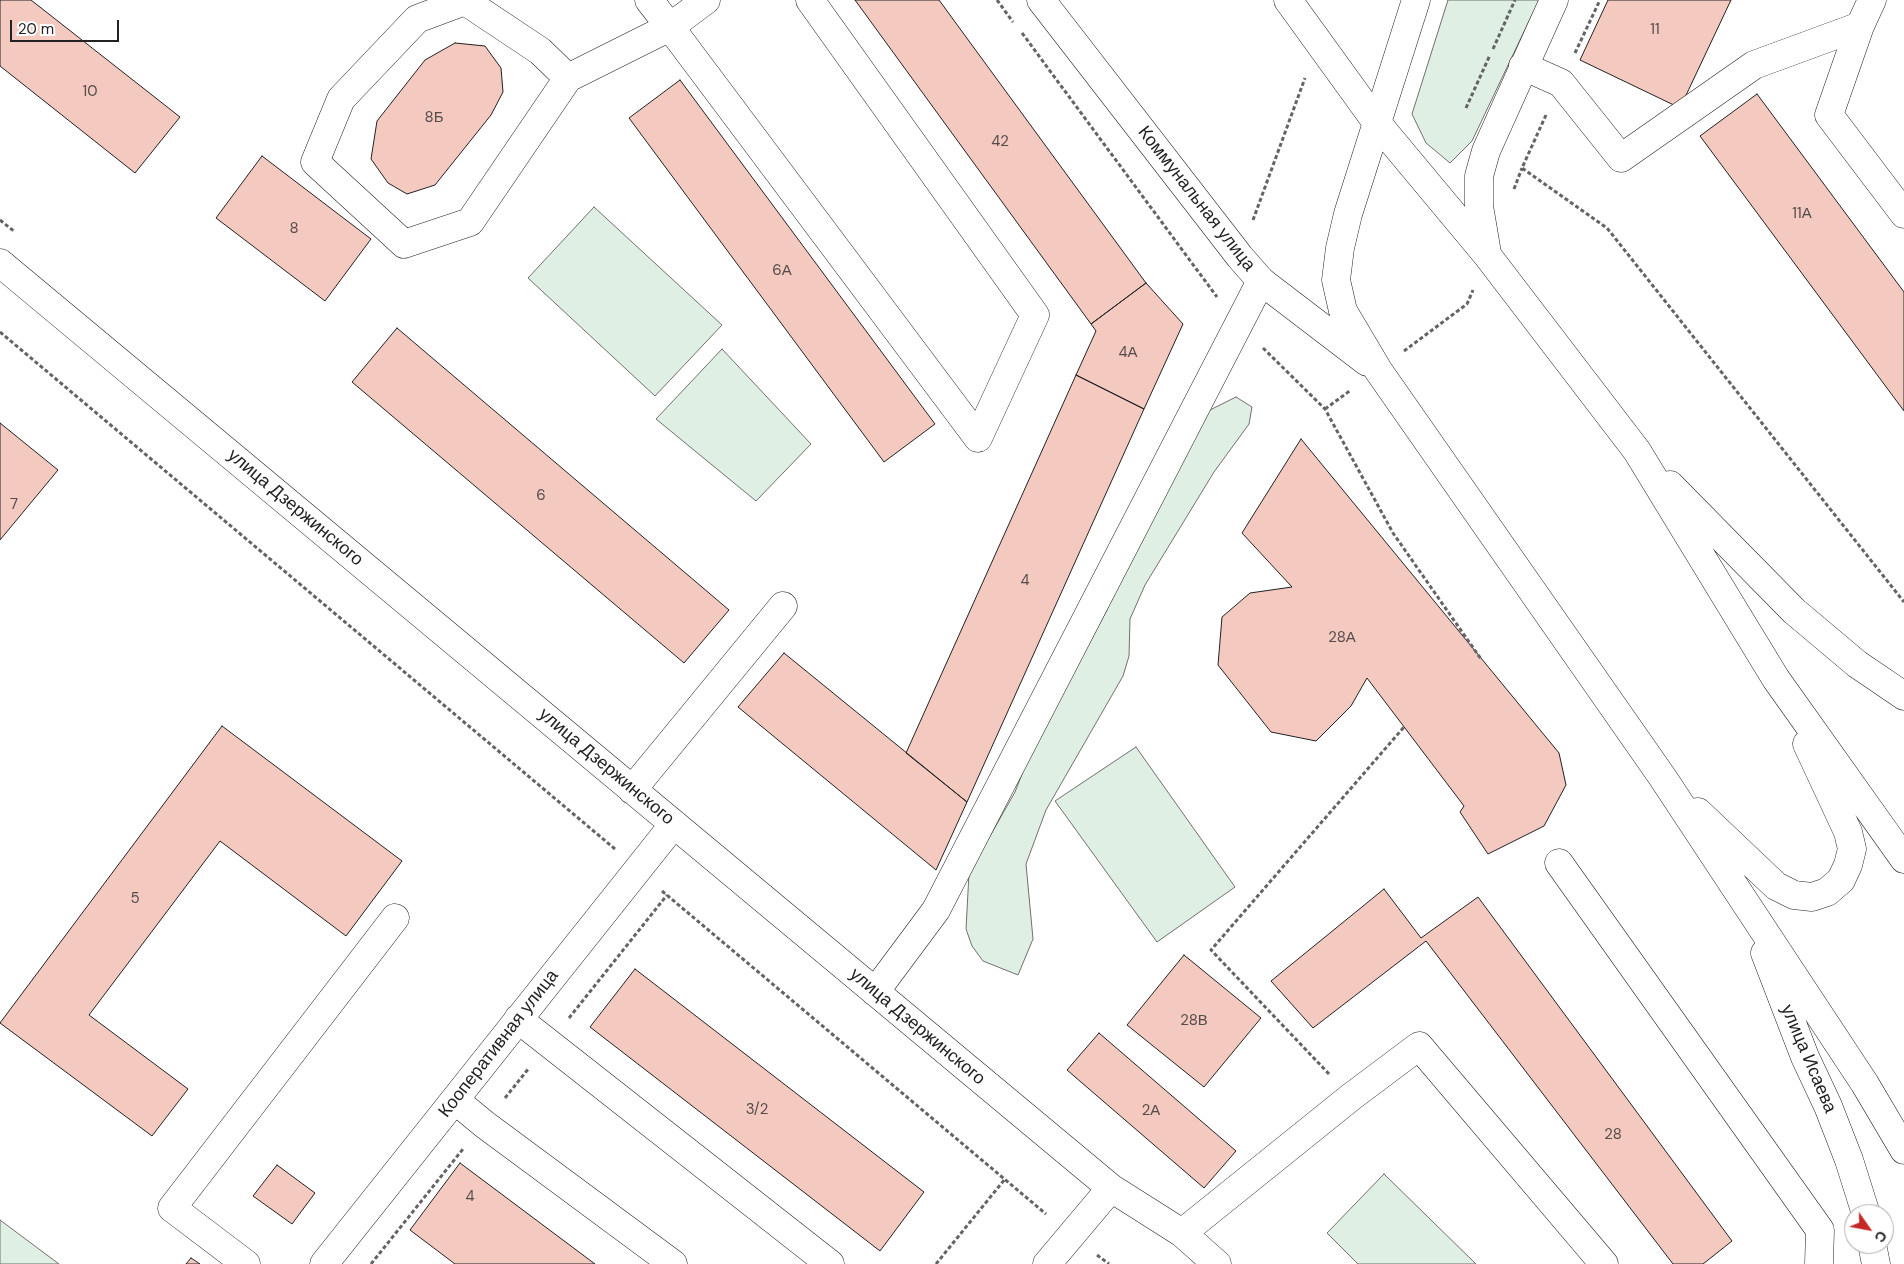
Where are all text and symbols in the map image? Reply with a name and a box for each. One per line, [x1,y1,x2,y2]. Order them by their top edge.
scale bar [12,10,121,42]
text: 20 m [18,19,54,39]
house number: 11 [1650,21,1660,39]
house number: 10 [83,83,97,101]
house number: 8Б [425,109,443,127]
street label: Коммунальная улица [1133,122,1259,276]
house number: 42 [991,133,1009,151]
house number: 11А [1792,205,1812,223]
house number: 8 [289,220,299,238]
house number: 6А [772,262,792,280]
house number: 4А [1118,344,1138,362]
street label: улица Дзержинского [223,445,367,571]
house number: 6 [536,487,546,505]
house number: 7 [10,496,18,514]
house number: 4 [1020,572,1030,590]
house number: 28А [1328,629,1356,647]
street label: улица Дзержинского [534,704,678,830]
house number: 5 [130,890,140,908]
street label: улица Дзержинского [845,964,989,1090]
street label: Кооперативная улица [435,966,563,1122]
street label: улица Исаева [1775,1002,1841,1116]
house number: 28В [1180,1012,1208,1030]
house number: 3/2 [746,1101,768,1119]
house number: 2А [1142,1102,1160,1120]
house number: 28 [1604,1126,1622,1144]
house number: 4 [465,1188,475,1206]
north arrow [1844,1204,1894,1254]
text: С [1870,1227,1891,1246]

